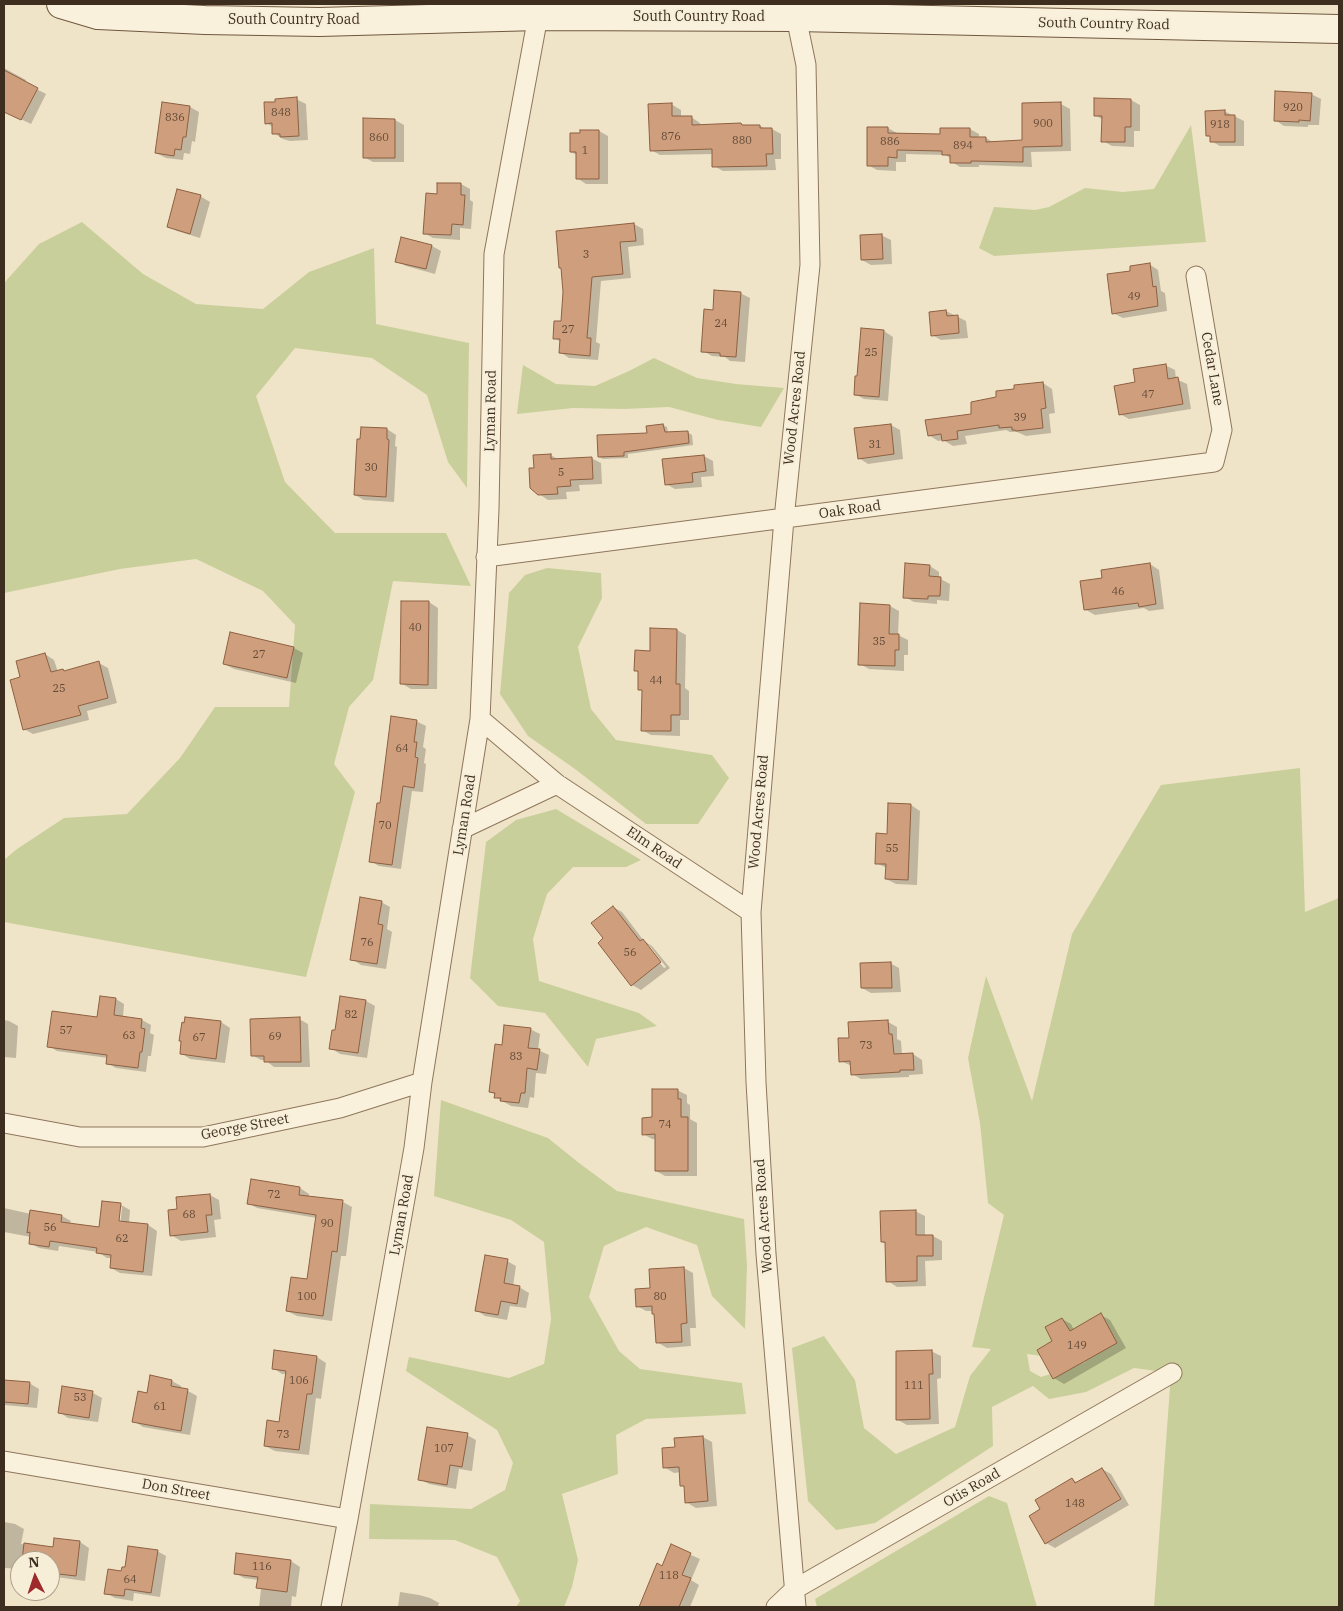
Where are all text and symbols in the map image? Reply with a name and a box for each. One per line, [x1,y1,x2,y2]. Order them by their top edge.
street label: South Country Road [633,9,765,25]
street label: South Country Road [228,12,360,28]
street label: South Country Road [1038,14,1170,34]
house number: 920 [1283,101,1303,115]
house number: 848 [271,106,291,120]
house number: 836 [165,111,185,125]
house number: 900 [1033,117,1053,131]
house number: 918 [1210,118,1230,132]
house number: 876 [661,130,681,144]
house number: 860 [369,131,389,145]
house number: 880 [732,134,752,148]
house number: 886 [880,135,900,149]
house number: 894 [953,139,973,153]
house number: 1 [582,144,588,158]
house number: 3 [583,248,589,262]
house number: 49 [1127,290,1141,304]
house number: 24 [714,317,728,331]
house number: 27 [561,323,575,337]
street label: Cedar Lane [1197,331,1227,407]
house number: 25 [864,346,878,360]
street label: Wood Acres Road [781,350,809,466]
street label: Lyman Road [482,370,500,452]
house number: 47 [1141,388,1155,402]
house number: 39 [1013,411,1027,425]
house number: 31 [868,438,882,452]
house number: 30 [364,461,378,475]
house number: 5 [558,466,564,480]
street label: Oak Road [818,497,882,523]
house number: 46 [1111,585,1125,599]
house number: 40 [408,621,422,635]
house number: 35 [872,635,886,649]
house number: 27 [252,648,266,662]
house number: 44 [649,674,663,688]
house number: 25 [52,682,66,696]
house number: 64 [395,742,409,756]
street label: Wood Acres Road [746,754,772,870]
street label: Lyman Road [450,773,480,857]
house number: 70 [378,819,392,833]
street label: Elm Road [623,823,685,873]
house number: 55 [885,842,899,856]
house number: 76 [360,936,374,950]
house number: 56 [623,946,637,960]
house number: 82 [344,1008,358,1022]
house number: 57 [59,1024,73,1038]
house number: 63 [122,1029,136,1043]
house number: 69 [268,1030,282,1044]
house number: 67 [192,1031,206,1045]
house number: 73 [859,1039,873,1053]
house number: 83 [509,1050,523,1064]
street label: George Street [200,1110,290,1144]
house number: 74 [658,1118,672,1132]
street label: Wood Acres Road [752,1158,776,1274]
street label: Lyman Road [387,1173,417,1257]
house number: 72 [267,1188,281,1202]
house number: 68 [182,1208,196,1222]
house number: 90 [320,1217,334,1231]
house number: 56 [43,1221,57,1235]
house number: 62 [115,1232,129,1246]
house number: 100 [297,1290,317,1304]
house number: 80 [653,1290,667,1304]
house number: 149 [1067,1339,1087,1353]
house number: 106 [289,1374,309,1388]
house number: 111 [904,1379,924,1393]
house number: 53 [73,1391,87,1405]
house number: 61 [153,1400,167,1414]
house number: 73 [276,1428,290,1442]
house number: 107 [434,1442,454,1456]
street label: Otis Road [941,1465,1003,1511]
street label: Don Street [140,1476,212,1504]
house number: 148 [1065,1497,1085,1511]
north arrow [10,1551,60,1601]
text: N [28,1553,40,1571]
house number: 116 [252,1560,272,1574]
house number: 118 [659,1569,679,1583]
house number: 64 [123,1573,137,1587]

